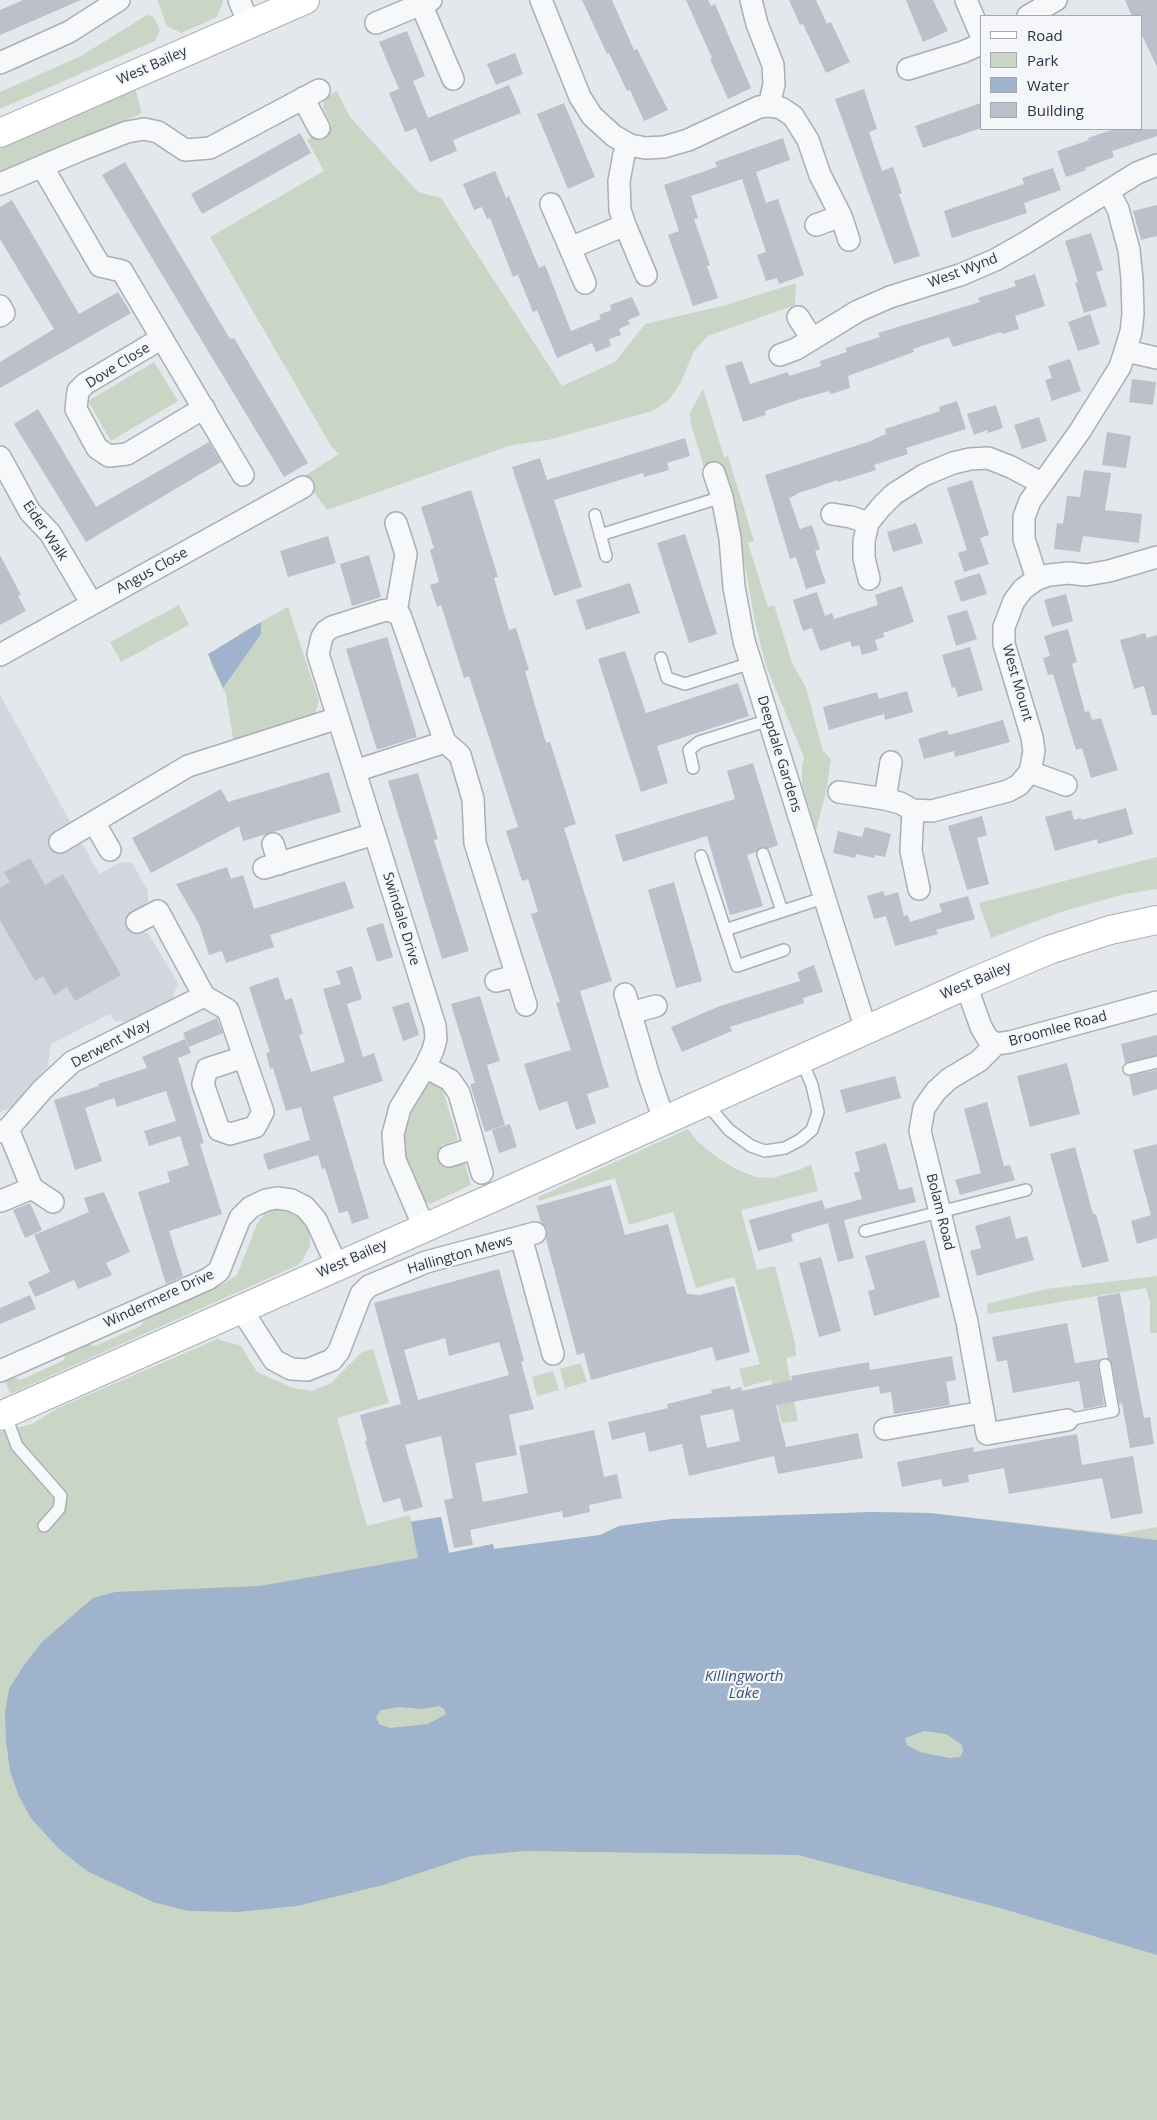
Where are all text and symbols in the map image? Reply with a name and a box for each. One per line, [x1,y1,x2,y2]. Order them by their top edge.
legend [980,15,1142,130]
text: Road [1027,25,1063,45]
street label: West Bailey [114,43,190,89]
text: Park [1027,50,1058,70]
text: Water [1027,75,1069,95]
text: Building [1027,100,1084,120]
street label: West Wynd [926,250,1000,292]
street label: Dove Close [83,340,153,392]
street label: Eider Walk [19,498,71,564]
street label: Angus Close [113,544,191,598]
street label: West Mount [998,643,1036,723]
street label: Deepdale Gardens [753,694,805,814]
street label: Swindale Drive [379,871,423,967]
street label: West Bailey [938,959,1014,1003]
street label: Broomlee Road [1007,1008,1109,1050]
street label: Derwent Way [68,1016,154,1072]
street label: Bolam Road [922,1172,958,1252]
street label: Hallington Mews [406,1232,514,1278]
street label: West Bailey [314,1236,390,1282]
street label: Windermere Drive [101,1266,217,1332]
water label: Killingworth Lake [705,1668,783,1703]

